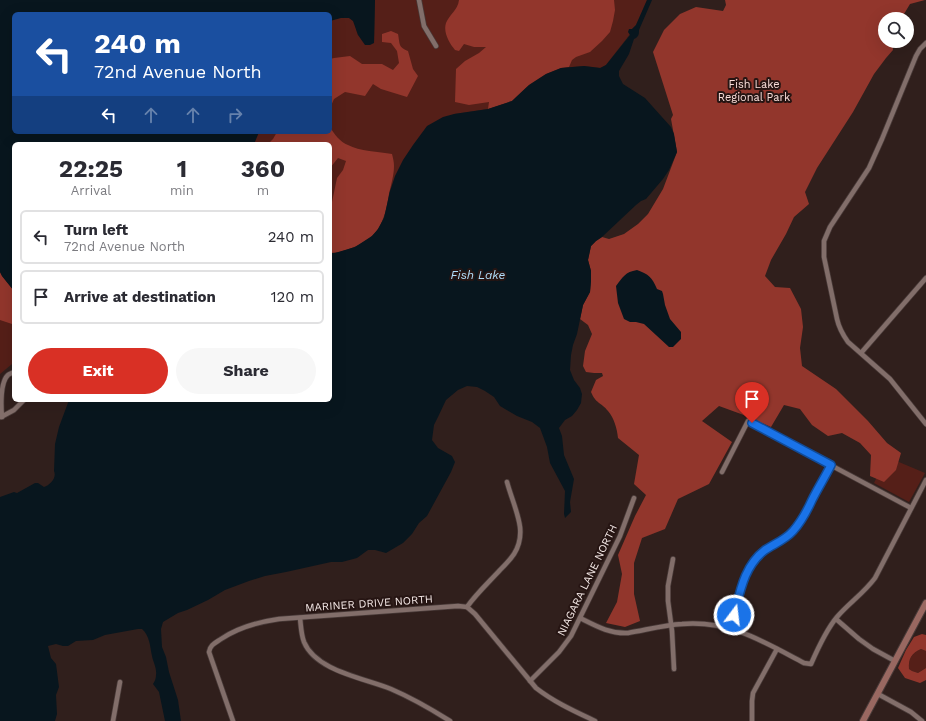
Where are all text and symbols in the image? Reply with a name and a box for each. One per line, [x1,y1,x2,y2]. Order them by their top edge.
map controls [878,12,914,48]
button: search [878,12,914,48]
text: 240 m [94,27,181,60]
icon: left [28,28,80,80]
text: 72nd Avenue North [94,61,262,82]
park label: Fish Lake Regional Park [718,78,790,104]
icon: left [98,104,120,126]
icon: ahead [140,104,162,126]
icon: ahead [182,104,204,126]
icon: right [224,104,246,126]
text: 22:25 [59,155,123,183]
text: 1 [177,155,187,183]
text: 360 [241,155,285,183]
text: Arrival [71,183,111,198]
text: min [170,183,194,198]
text: m [257,183,269,198]
text: Turn left [64,221,128,239]
icon: left [30,226,52,248]
text: 240 m [268,228,314,246]
text: 72nd Avenue North [64,239,185,254]
water label: Fish Lake [451,268,506,282]
icon: arrive [30,286,52,308]
text: Arrive at destination [64,288,216,306]
text: 120 m [271,288,314,306]
button: Exit [28,348,168,394]
button: Share [176,348,316,394]
pin [735,382,769,423]
icon: arrive [741,388,763,410]
street label: NIAGARA LANE NORTH [555,522,620,638]
street label: MARINER DRIVE NORTH [305,593,433,614]
position arrow [713,594,755,636]

